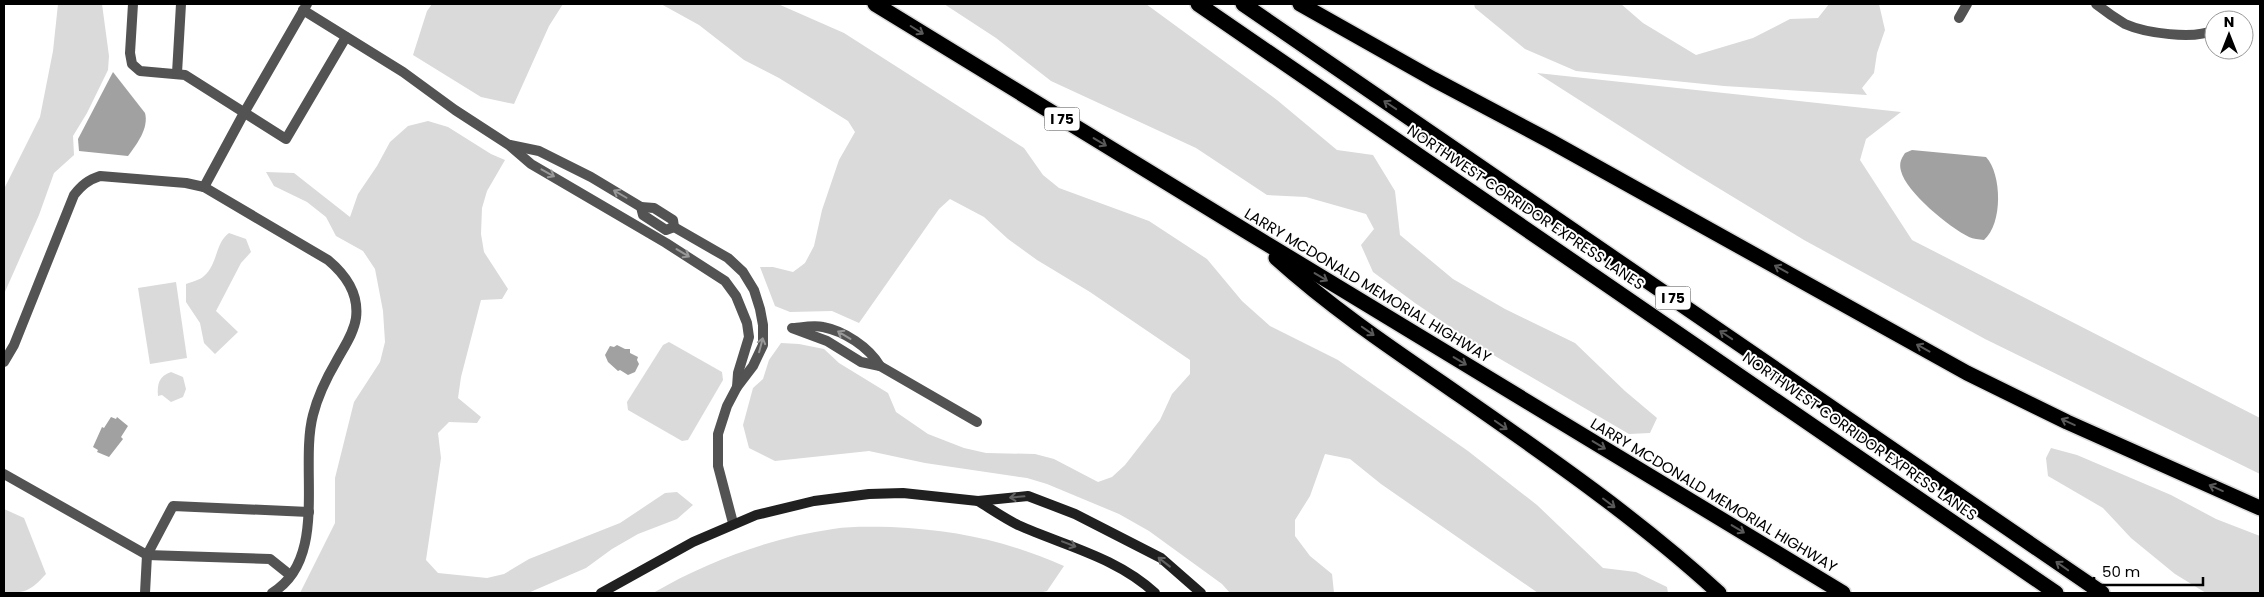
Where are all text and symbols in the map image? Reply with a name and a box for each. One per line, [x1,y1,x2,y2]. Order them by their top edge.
north arrow [2204,10,2254,60]
text: N [2224,12,2234,32]
one-way arrow [909,25,923,35]
one-way arrow [1383,99,1397,110]
road number: I 75 [1044,108,1080,130]
street label: NORTHWEST CORRIDOR EXPRESS LANES [1403,120,1649,294]
one-way arrow [1092,138,1106,148]
one-way arrow [540,169,555,179]
one-way arrow [613,189,627,199]
street label: LARRY MCDONALD MEMORIAL HIGHWAY [1241,203,1496,367]
one-way arrow [675,249,689,259]
one-way arrow [1773,264,1788,274]
one-way arrow [1313,272,1327,282]
road number: I 75 [1656,286,1690,310]
one-way arrow [1360,326,1374,336]
one-way arrow [836,330,851,340]
one-way arrow [1719,330,1733,340]
one-way arrow [757,338,766,354]
one-way arrow [1916,343,1930,353]
street label: NORTHWEST CORRIDOR EXPRESS LANES [1739,347,1981,525]
one-way arrow [1452,357,1466,367]
street label: LARRY MCDONALD MEMORIAL HIGHWAY [1587,413,1842,577]
one-way arrow [2061,416,2076,426]
one-way arrow [1493,420,1507,430]
one-way arrow [1591,441,1605,451]
one-way arrow [2209,483,2224,493]
one-way arrow [1009,493,1025,502]
one-way arrow [1602,498,1615,509]
one-way arrow [1730,525,1744,535]
one-way arrow [1061,540,1076,549]
scale bar [2094,554,2203,586]
one-way arrow [1158,556,1171,567]
one-way arrow [2055,561,2069,571]
text: 50 m [2102,561,2140,582]

